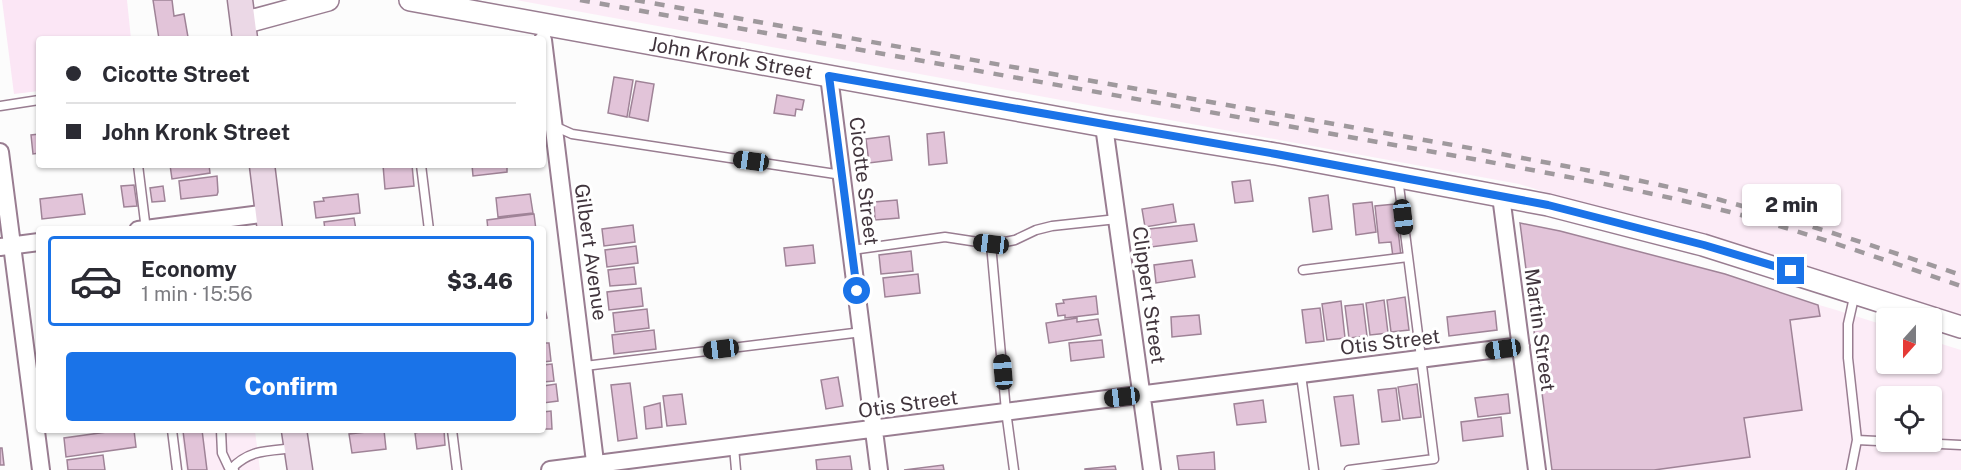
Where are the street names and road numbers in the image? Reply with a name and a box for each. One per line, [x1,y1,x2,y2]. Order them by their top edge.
street label: John Kronk Street [647,32,815,84]
street label: Cicotte Street [844,115,884,247]
street label: Gilbert Avenue [570,182,612,322]
street label: Clippert Street [1127,225,1171,365]
street label: Martin Street [1519,267,1561,393]
street label: Otis Street [1339,324,1441,360]
street label: Otis Street [857,385,959,423]

